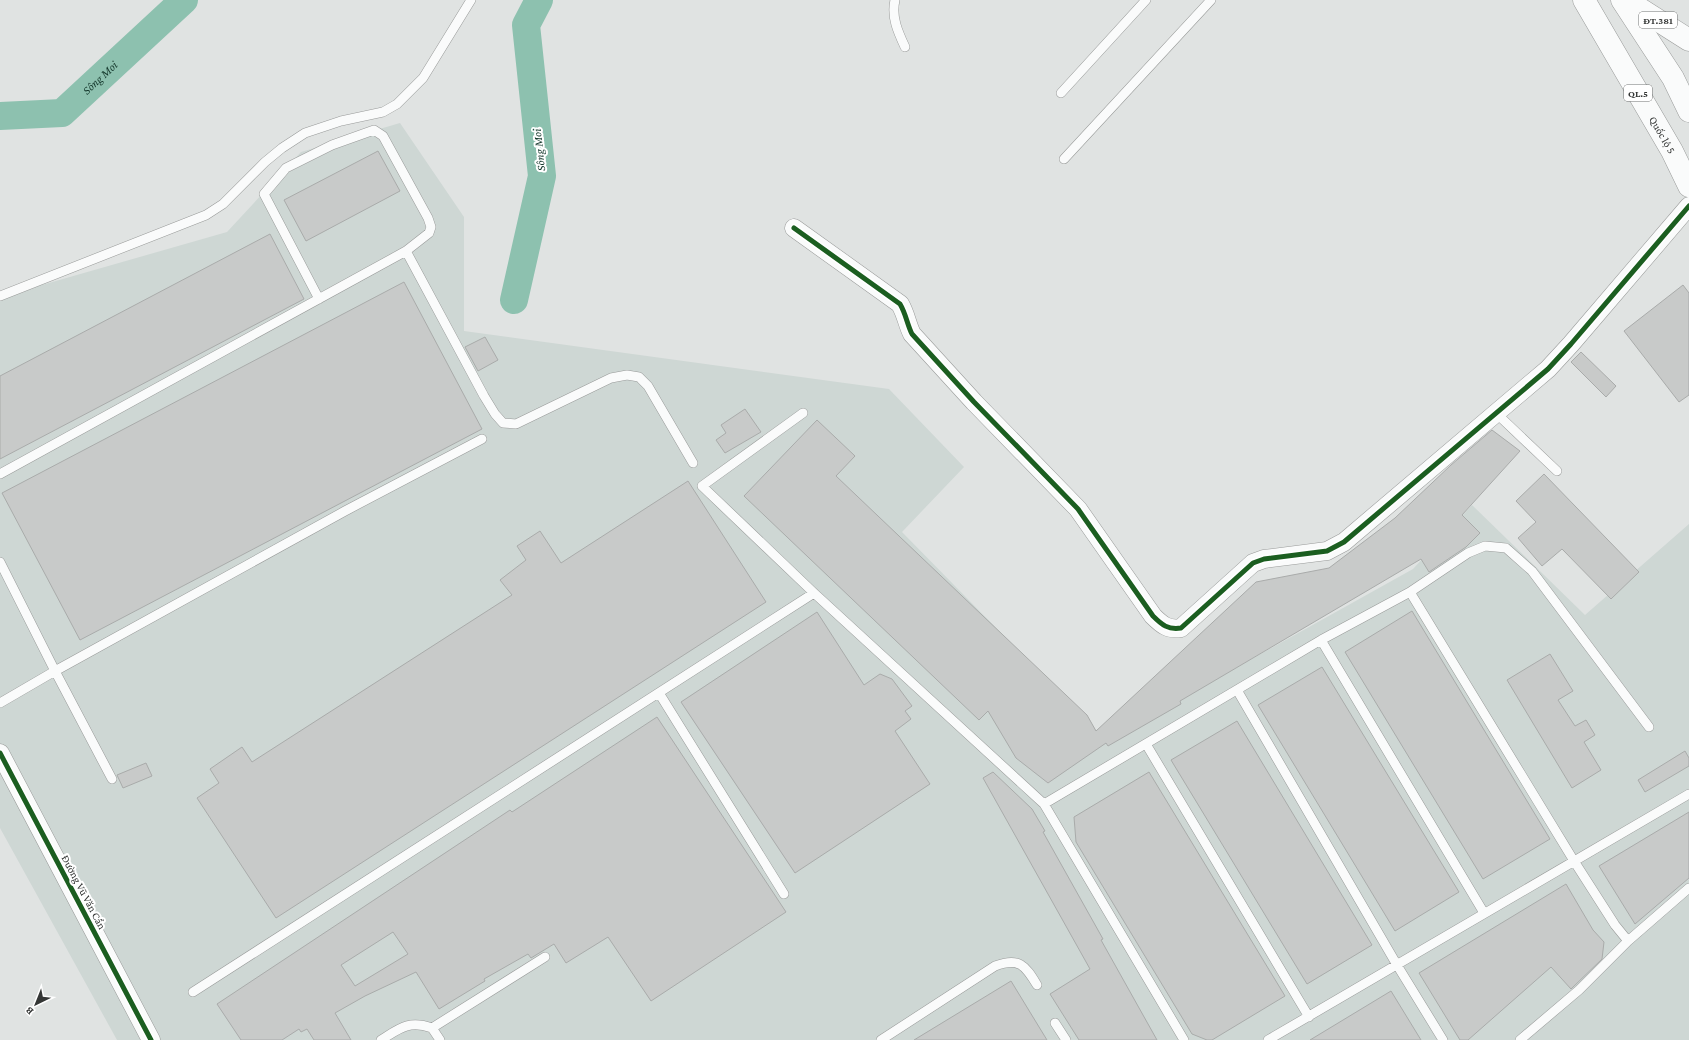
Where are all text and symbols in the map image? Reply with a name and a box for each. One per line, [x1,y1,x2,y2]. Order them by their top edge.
road number: ĐT.381 [1639,12,1677,28]
water label: Sông Moi [80,58,121,97]
road number: QL.5 [1624,85,1652,101]
street label: Quốc lộ 5 [1647,114,1678,155]
water label: Sông Moi [530,127,548,172]
street label: Đường Vũ Văn Cẩn [59,853,109,932]
north arrow [16,984,56,1024]
text: B [22,1004,36,1018]

